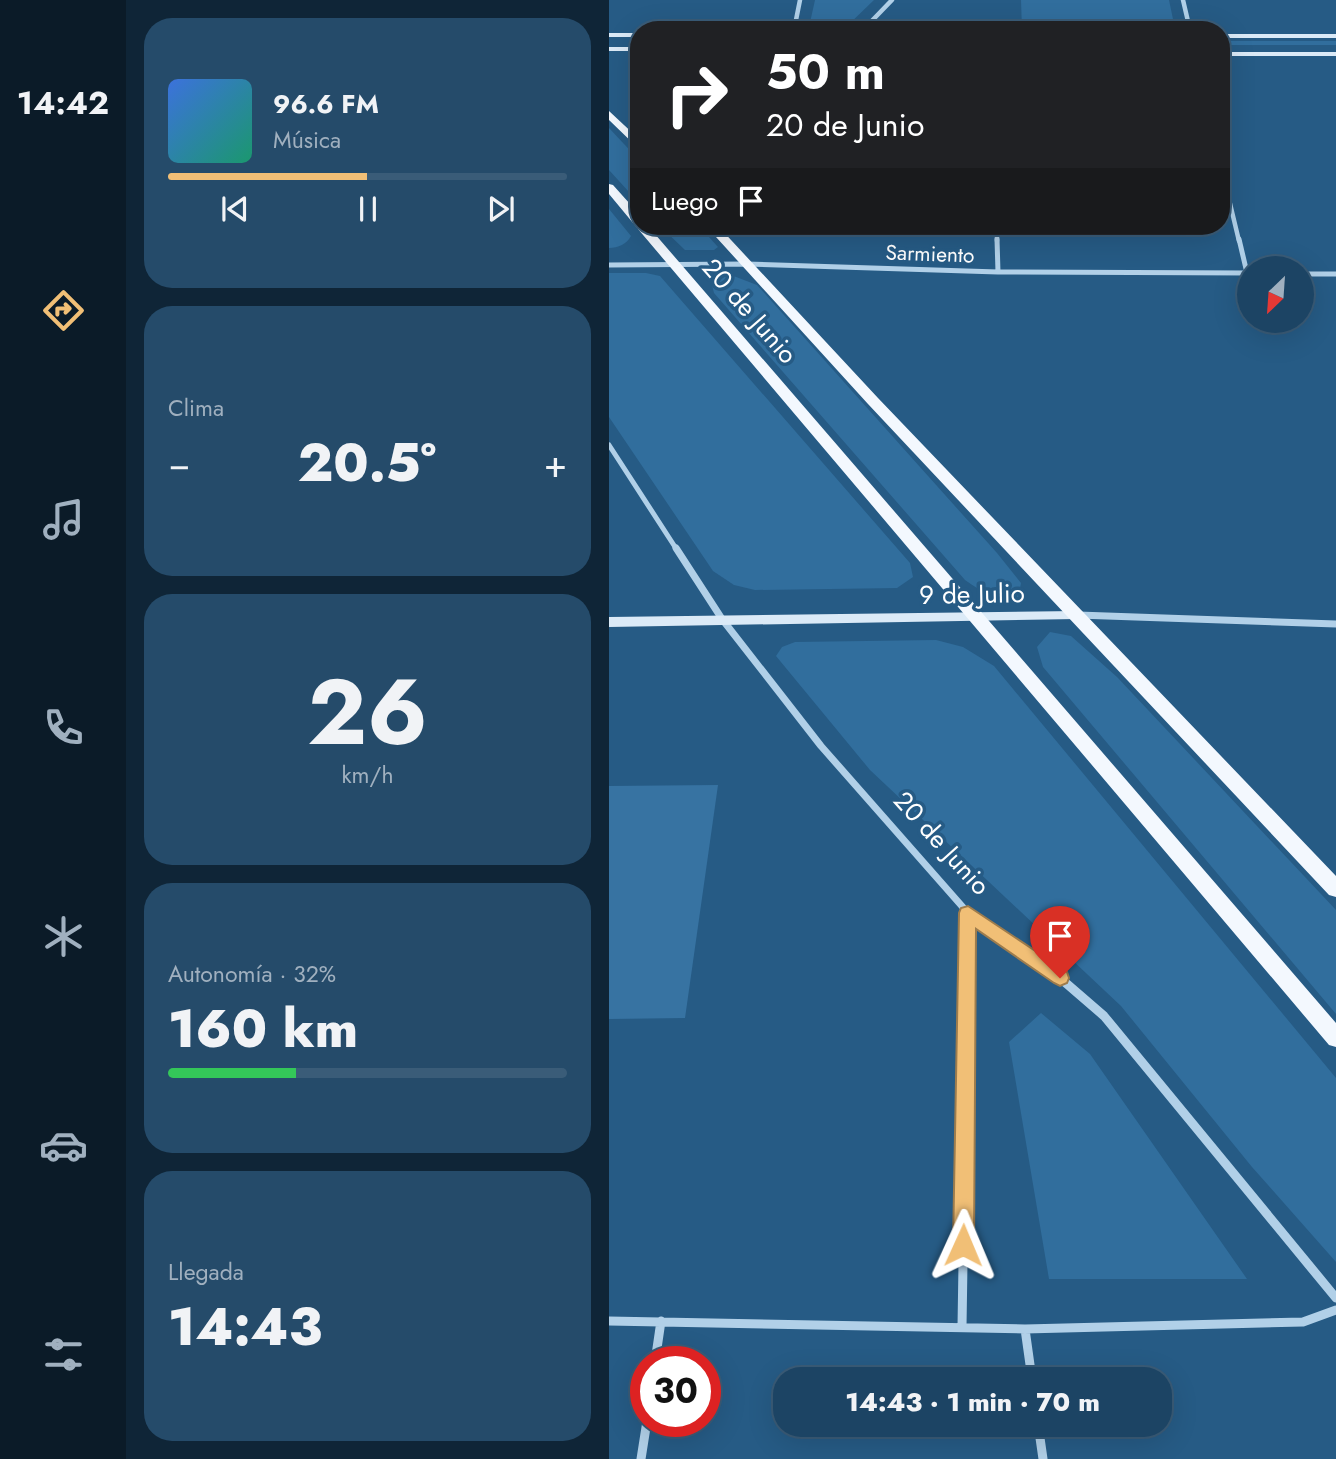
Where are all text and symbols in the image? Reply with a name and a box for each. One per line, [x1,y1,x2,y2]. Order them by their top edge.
text: 50 m [766,37,885,107]
icon: right [651,49,742,140]
text: 14:42 [17,80,109,126]
text: 96.6 FM [273,85,379,123]
text: 20 de Junio [766,102,924,148]
text: Música [273,123,341,157]
text: Luego [651,182,718,220]
icon: arrive [732,182,770,220]
icon: previous [216,190,254,228]
icon: pause [349,190,387,228]
icon: next [482,190,520,228]
street label: Sarmiento [885,237,975,271]
street label: 20 de Junio [693,250,807,372]
north arrow [1237,256,1314,332]
map controls [1237,256,1314,333]
icon: directions [39,286,88,335]
text: Clima [168,391,224,425]
text: 20.5° [298,425,436,501]
text: − [168,436,190,491]
text: + [544,436,567,491]
icon: music [39,495,88,544]
street label: 9 de Julio [919,574,1025,614]
text: 26 [307,647,428,778]
icon: phone [39,703,88,752]
text: km/h [342,758,393,792]
street label: 20 de Junio [885,782,999,904]
pin [1030,906,1090,978]
icon: climate [39,912,88,961]
icon: arrive [1041,917,1079,955]
text: Autonomía · 32% [168,957,336,991]
text: 160 km [168,991,358,1067]
icon: car [39,1121,88,1170]
position arrow [926,1208,1000,1282]
text: Llegada [168,1255,244,1289]
text: 14:43 [168,1289,322,1365]
icon: filters [39,1330,88,1379]
speed limit sign: 30 [630,1346,721,1437]
text: 14:43 · 1 min · 70 m [845,1383,1100,1421]

